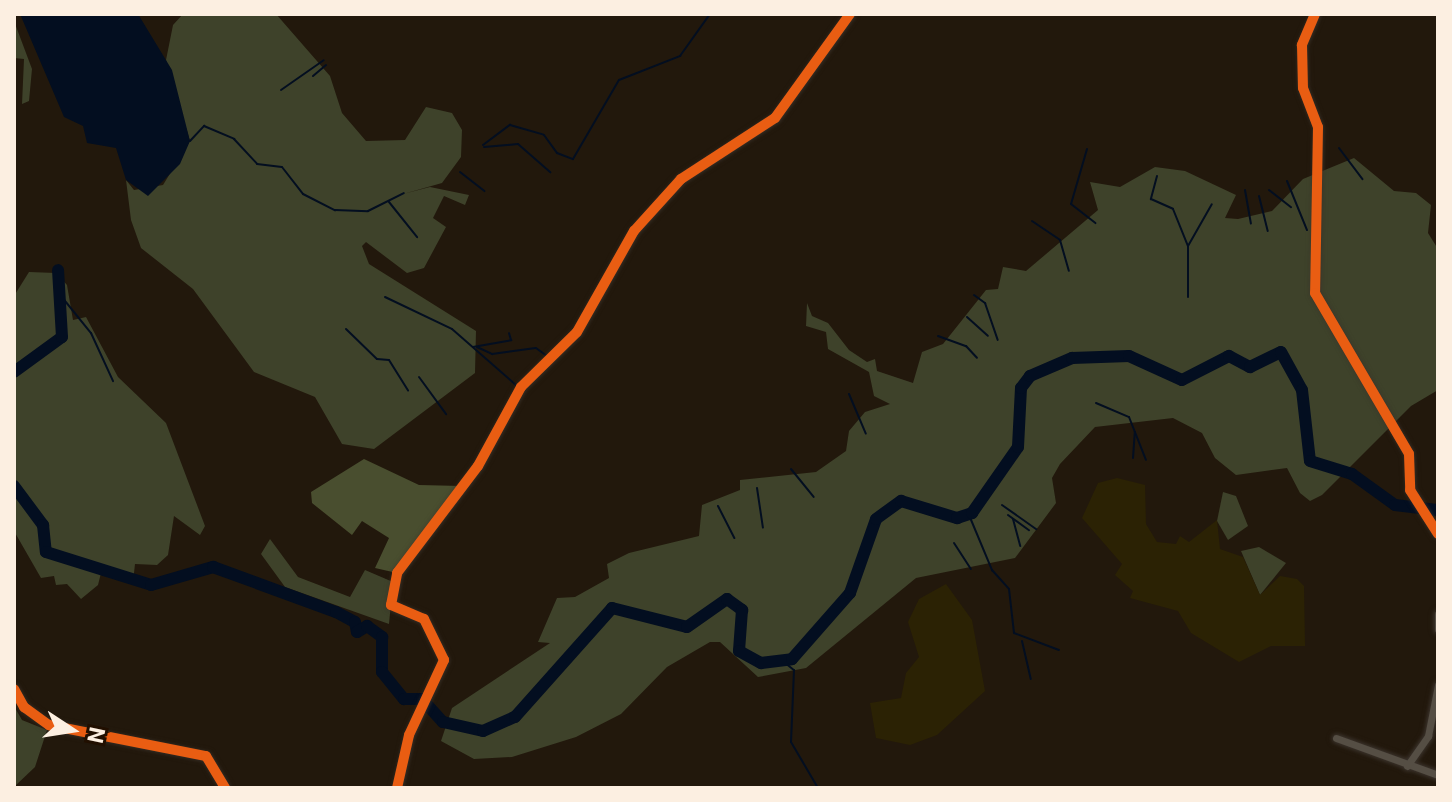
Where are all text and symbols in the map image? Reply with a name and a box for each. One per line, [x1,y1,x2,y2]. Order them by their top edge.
north arrow [32,690,112,770]
text: N [82,725,110,745]

